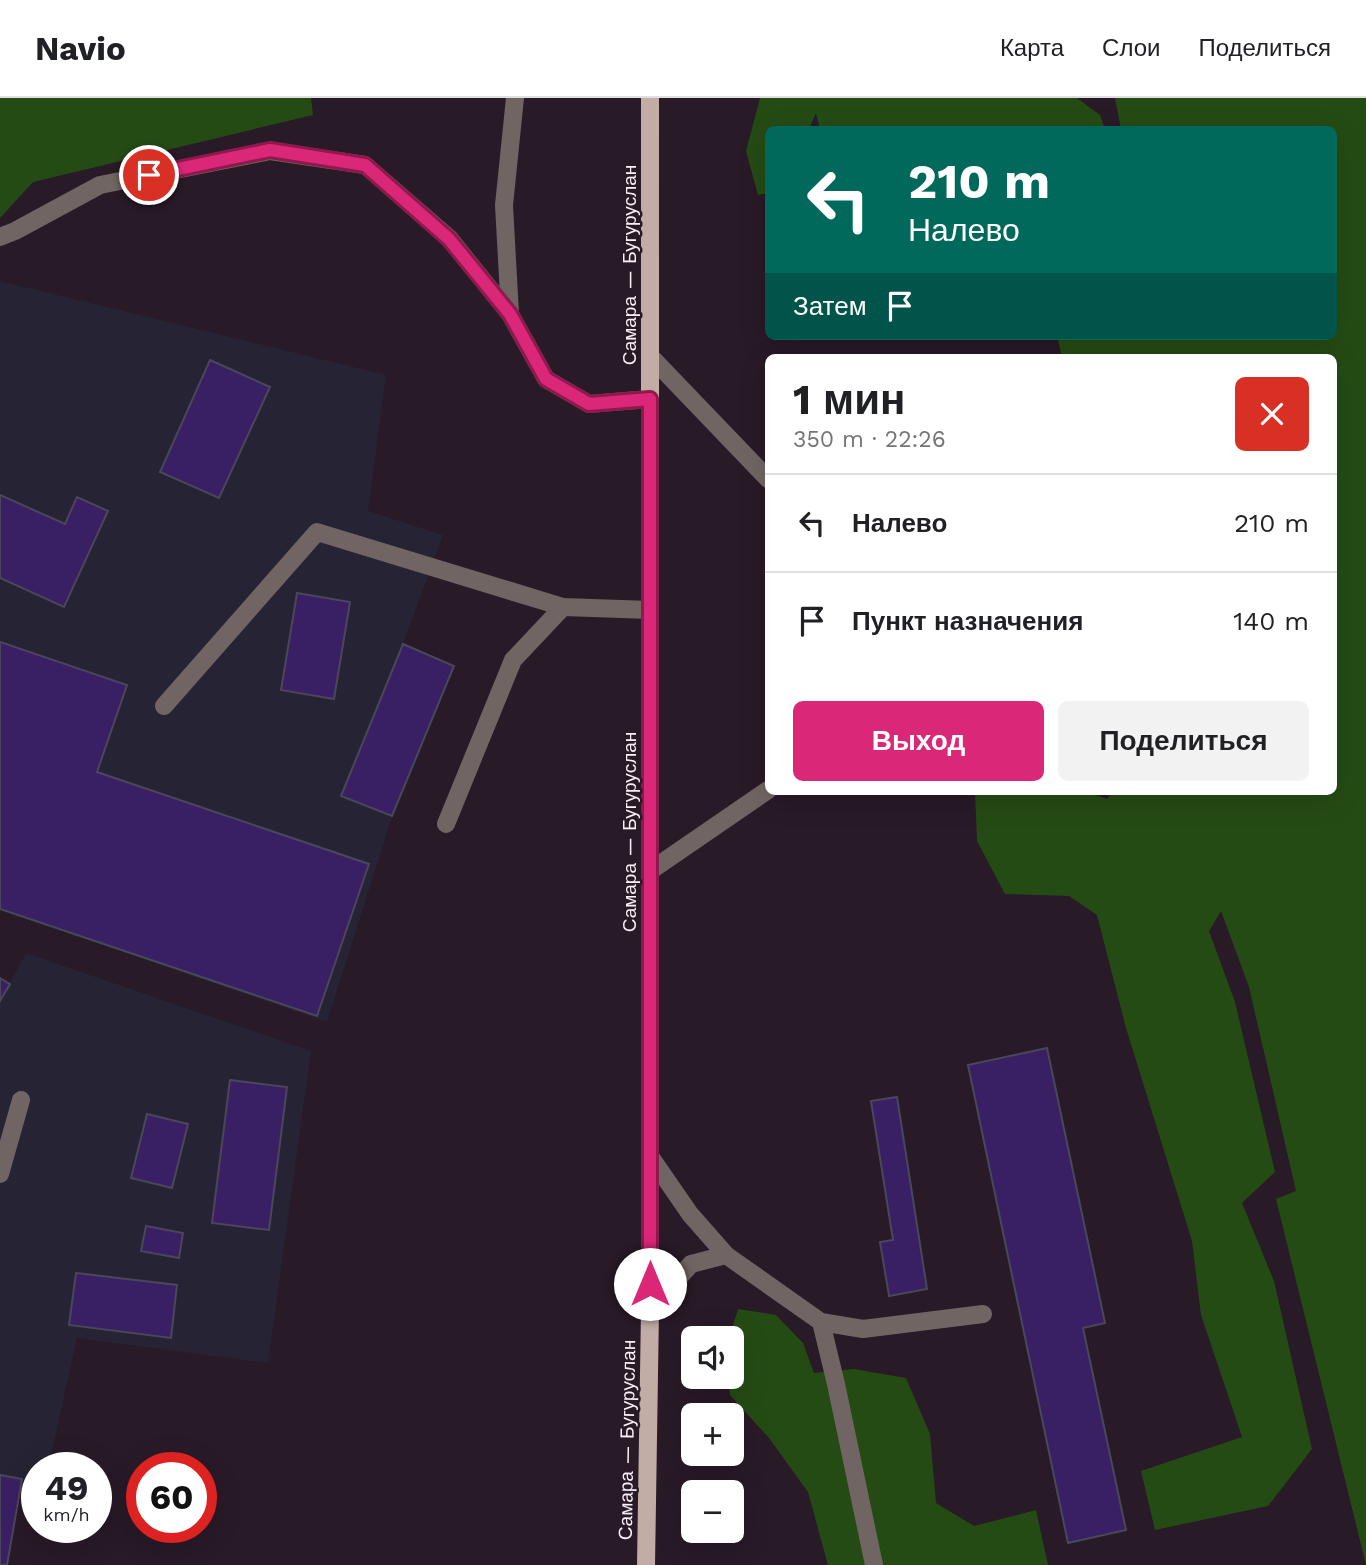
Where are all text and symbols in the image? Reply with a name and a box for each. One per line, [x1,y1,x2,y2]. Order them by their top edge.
text: Navio [35,29,126,68]
text: Карта [1000,34,1064,62]
text: Слои [1102,34,1160,62]
text: Поделиться [1198,34,1331,62]
pin [119,145,179,205]
text: 210 m [908,152,1050,210]
icon: left [793,154,884,245]
icon: arrive [130,156,168,194]
street label: Самара — Бугуруслан [618,165,641,365]
text: Налево [908,211,1020,249]
icon: arrive [881,287,919,325]
text: Затем [793,291,867,321]
text: 1 мин [793,375,905,424]
button: close [1235,377,1309,451]
text: 350 m · 22:26 [793,426,946,453]
icon: left [793,504,831,542]
text: Налево [852,508,947,538]
text: 210 m [1234,508,1309,538]
icon: arrive [793,602,831,640]
text: Пункт назначения [852,606,1083,636]
text: 140 m [1233,606,1309,636]
button: Выход [793,701,1044,781]
button: Поделиться [1058,701,1309,781]
street label: Самара — Бугуруслан [618,732,641,932]
position arrow [613,1247,687,1321]
map controls [681,1326,744,1543]
button: sound [681,1326,744,1389]
street label: Самара — Бугуруслан [614,1340,640,1540]
button: + [681,1403,744,1466]
speed limit sign: 60 [126,1452,217,1543]
text: 49 [44,1467,89,1509]
button: − [681,1480,744,1543]
text: km/h [43,1504,90,1525]

